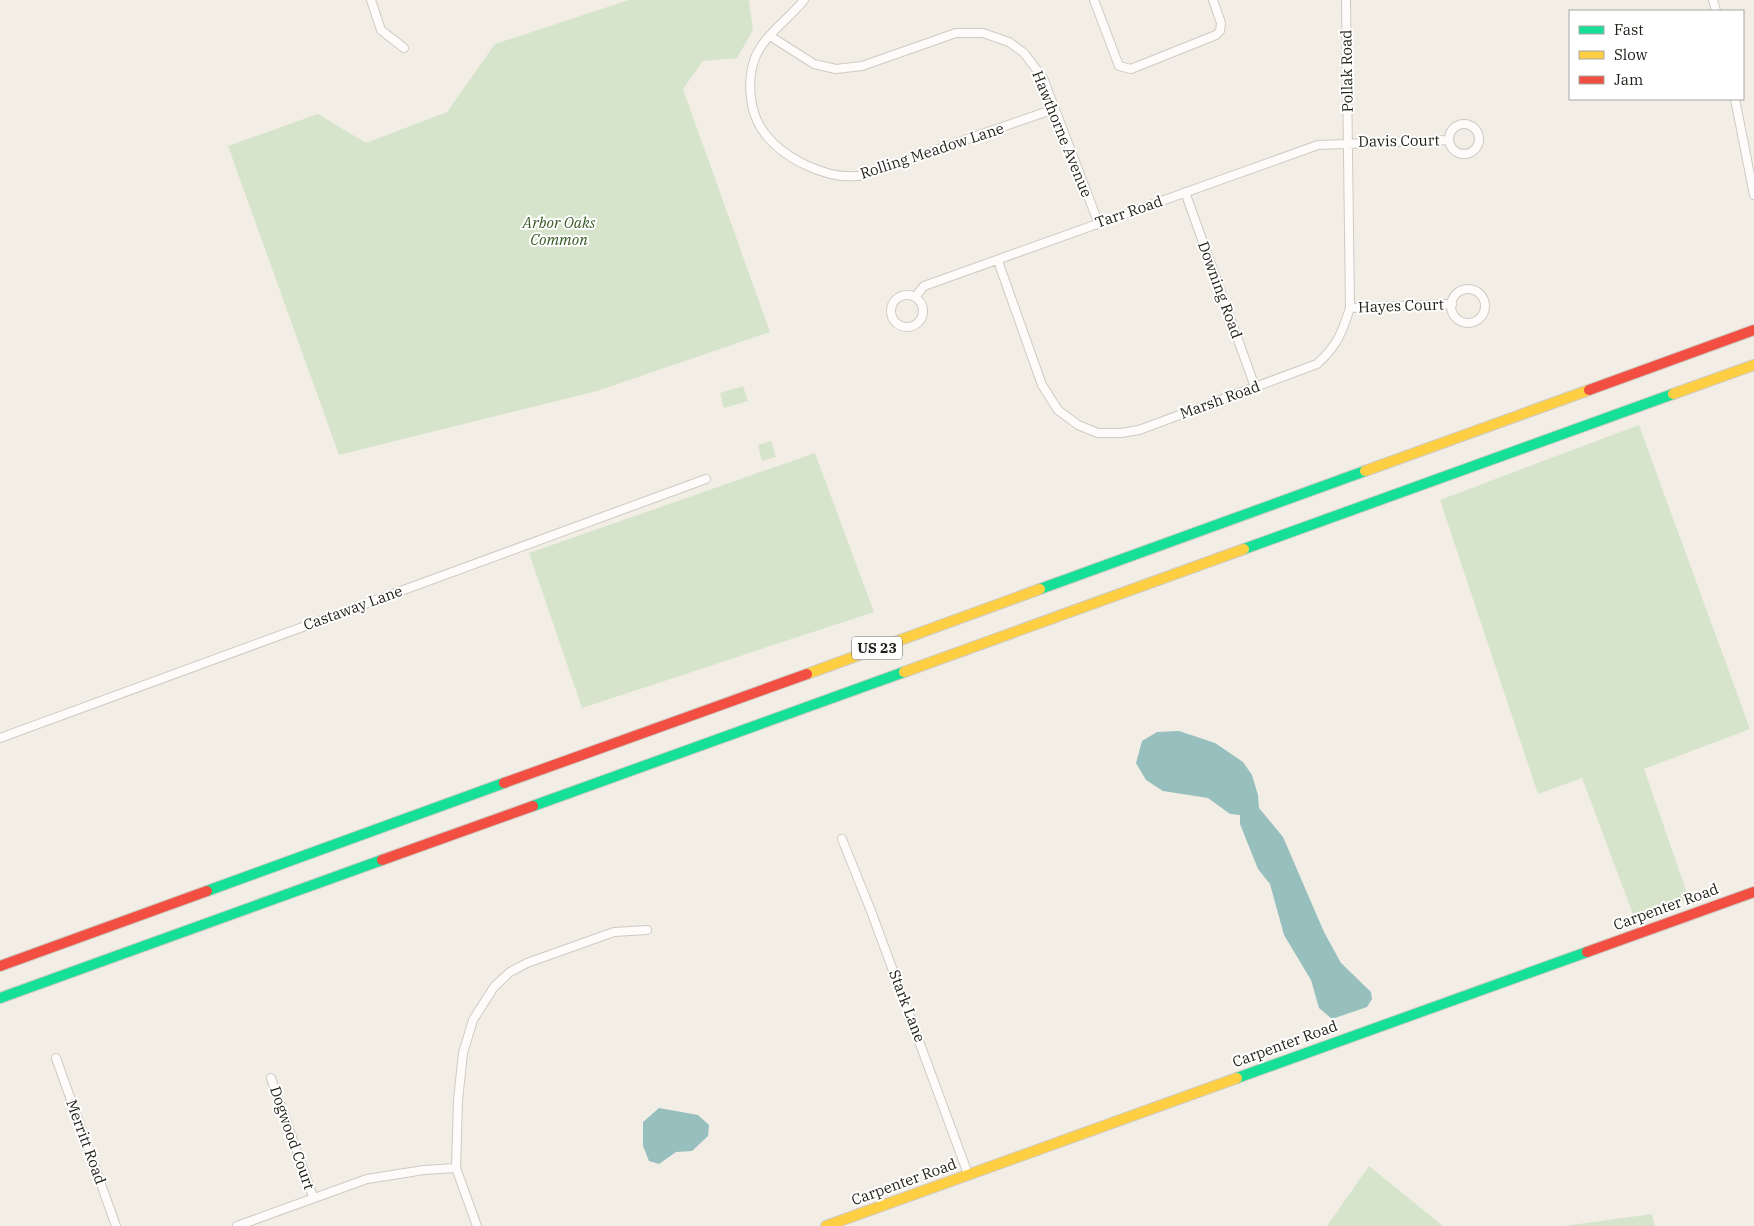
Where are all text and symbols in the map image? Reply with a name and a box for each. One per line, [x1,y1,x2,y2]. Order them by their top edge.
legend [1569,10,1744,100]
text: Fast [1614,20,1644,39]
street label: Pollak Road [1336,29,1357,113]
text: Slow [1614,45,1648,64]
street label: Hawthorne Avenue [1028,68,1097,200]
text: Jam [1614,70,1643,89]
street label: Rolling Meadow Lane [858,118,1006,183]
street label: Davis Court [1358,130,1440,151]
street label: Tarr Road [1093,191,1165,232]
park label: Arbor Oaks Common [522,213,596,249]
street label: Downing Road [1194,239,1247,341]
street label: Hayes Court [1358,295,1444,316]
street label: Marsh Road [1177,376,1262,423]
street label: Castaway Lane [301,581,405,634]
road number: US 23 [852,636,902,660]
street label: Carpenter Road [1611,879,1721,934]
street label: Stark Lane [885,967,930,1045]
street label: Carpenter Road [1230,1016,1340,1071]
street label: Dogwood Court [266,1084,319,1192]
street label: Merritt Road [62,1097,111,1187]
street label: Carpenter Road [849,1154,959,1209]

